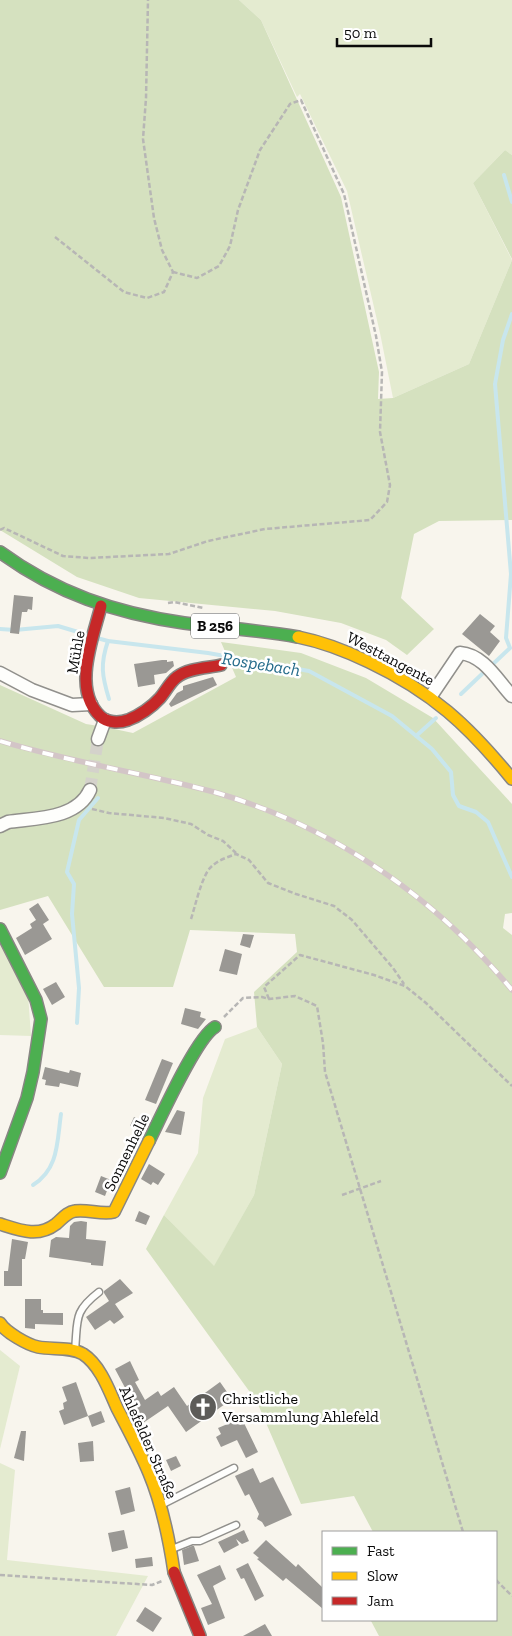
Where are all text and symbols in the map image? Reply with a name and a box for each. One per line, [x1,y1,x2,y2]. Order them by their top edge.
scale bar [337,15,431,47]
text: 50 m [344,24,377,42]
road number: B 256 [191,614,239,638]
street label: Westtangente [344,627,438,689]
street label: Mühle [62,629,89,675]
water label: Rospebach [220,647,302,681]
street label: Sonnenhelle [99,1110,153,1194]
street label: Ahlefelder Straße [115,1383,182,1501]
place label: Christliche Versammlung Ahlefeld [221,1389,379,1426]
church icon: Christliche Versammlung Ahlefeld [188,1392,218,1422]
legend [322,1531,497,1621]
text: Fast [367,1542,395,1560]
text: Slow [367,1567,399,1585]
text: Jam [367,1592,394,1610]

